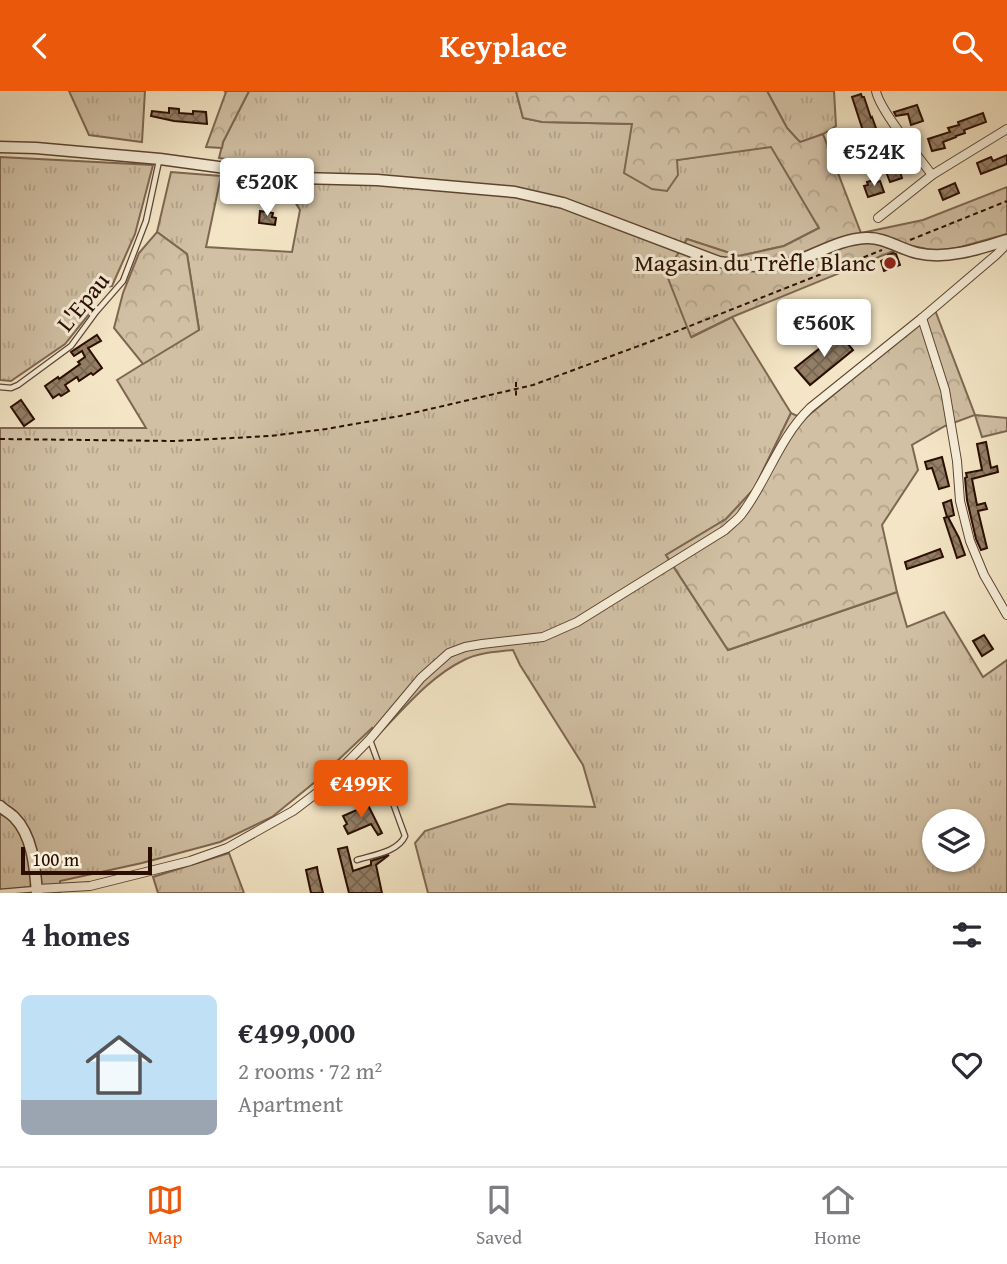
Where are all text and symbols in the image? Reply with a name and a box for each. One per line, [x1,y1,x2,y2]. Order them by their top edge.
text: Keyplace [440,22,567,69]
icon: back [21,27,59,65]
icon: search [948,27,986,65]
pin: €524K [825,129,923,188]
text: €524K [843,134,905,167]
pin: €520K [218,159,316,218]
text: €520K [236,164,298,197]
place label: Magasin du Trèfle Blanc [634,245,876,280]
marker: Magasin du Trèfle Blanc [882,255,898,271]
street label: L'Epau [48,265,117,339]
pin: €560K [775,299,873,359]
text: €560K [793,305,855,338]
pin: €499K [312,761,410,820]
text: €499K [330,766,392,799]
map controls [922,809,985,872]
button: layers [922,809,985,872]
scale bar [21,844,152,876]
text: 100 m [32,845,79,873]
text: 4 homes [21,913,130,957]
icon: filters [948,916,986,954]
text: €499,000 [238,1010,355,1054]
icon: home [77,1023,161,1107]
icon: heart [948,1046,986,1084]
text: 2 rooms · 72 m² [238,1054,382,1087]
text: Apartment [238,1087,343,1120]
tab: Map [146,1181,184,1251]
tab: Saved [476,1181,522,1251]
tab: Home [814,1181,861,1251]

